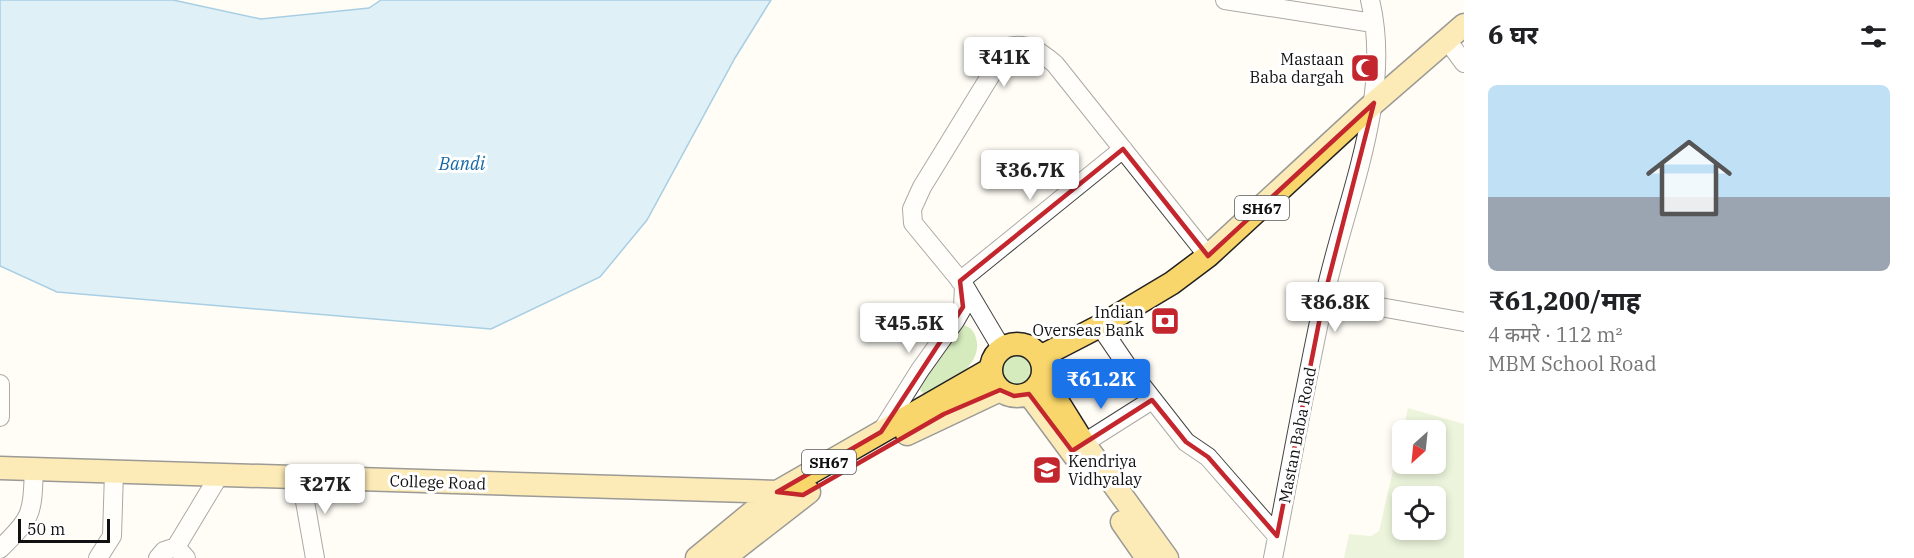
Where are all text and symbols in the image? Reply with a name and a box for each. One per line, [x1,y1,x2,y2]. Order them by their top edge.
text: 6 घर [1488,17,1538,51]
icon: filters [1857,20,1890,53]
pin: ₹41K [968,37,1040,88]
text: ₹41K [978,43,1030,70]
place label: Mastaan Baba dargah [1250,49,1344,87]
mosque icon: Mastaan Baba dargah [1349,52,1381,84]
icon: home [1635,124,1743,232]
pin: ₹36.7K [981,150,1079,201]
water label: Bandi [438,152,486,175]
text: ₹36.7K [995,156,1065,183]
road number: SH67 [1235,196,1289,220]
pin: ₹86.8K [1286,282,1384,333]
text: ₹61,200/माह [1488,283,1641,317]
text: ₹86.8K [1300,288,1370,315]
place label: Indian Overseas Bank [1033,302,1145,340]
pin: ₹45.5K [860,303,958,354]
bank icon: Indian Overseas Bank [1149,305,1181,337]
text: ₹45.5K [874,309,944,336]
text: 4 कमरे · 112 m² [1488,321,1623,348]
text: MBM School Road [1488,350,1657,377]
pin: ₹61.2K [1052,359,1150,410]
text: ₹61.2K [1066,365,1136,392]
street label: Mastan Baba Road [1274,365,1320,505]
north arrow [1392,420,1446,474]
map controls [1392,420,1446,540]
road number: SH67 [802,450,856,474]
place label: Kendriya Vidhyalay [1068,451,1142,489]
school or university icon: Kendriya Vidhyalay [1031,454,1063,486]
pin: ₹27K [289,464,361,515]
text: ₹27K [299,470,351,497]
street label: College Road [389,470,487,494]
button: locate [1392,486,1446,540]
scale bar [18,516,110,544]
text: 50 m [27,519,65,539]

